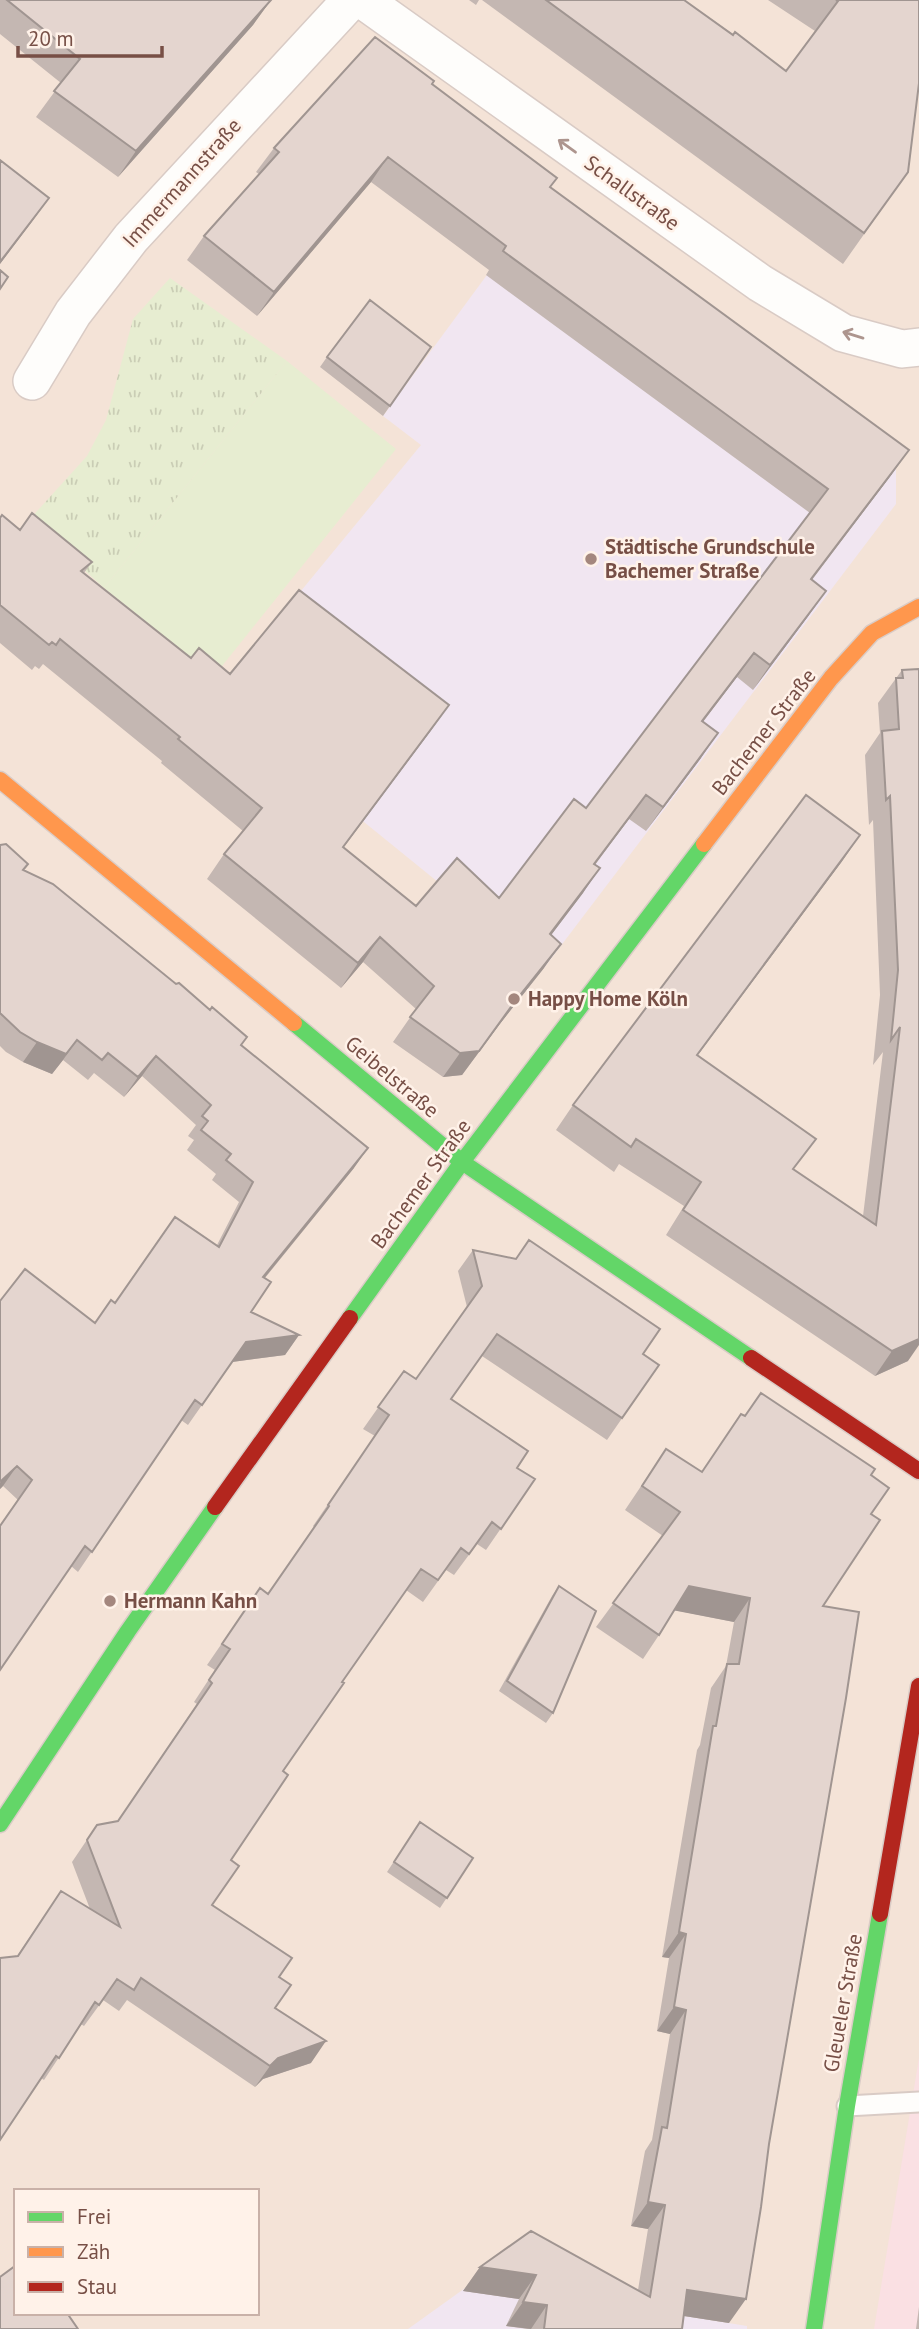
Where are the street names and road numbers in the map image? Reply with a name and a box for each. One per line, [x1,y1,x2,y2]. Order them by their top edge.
street label: Immermannstraße [116,112,247,253]
street label: Schallstraße [579,149,685,236]
street label: Bachemer Straße [706,663,822,801]
street label: Geibelstraße [340,1030,445,1124]
street label: Bachemer Straße [365,1114,477,1254]
street label: Gleueler Straße [817,1932,868,2074]

